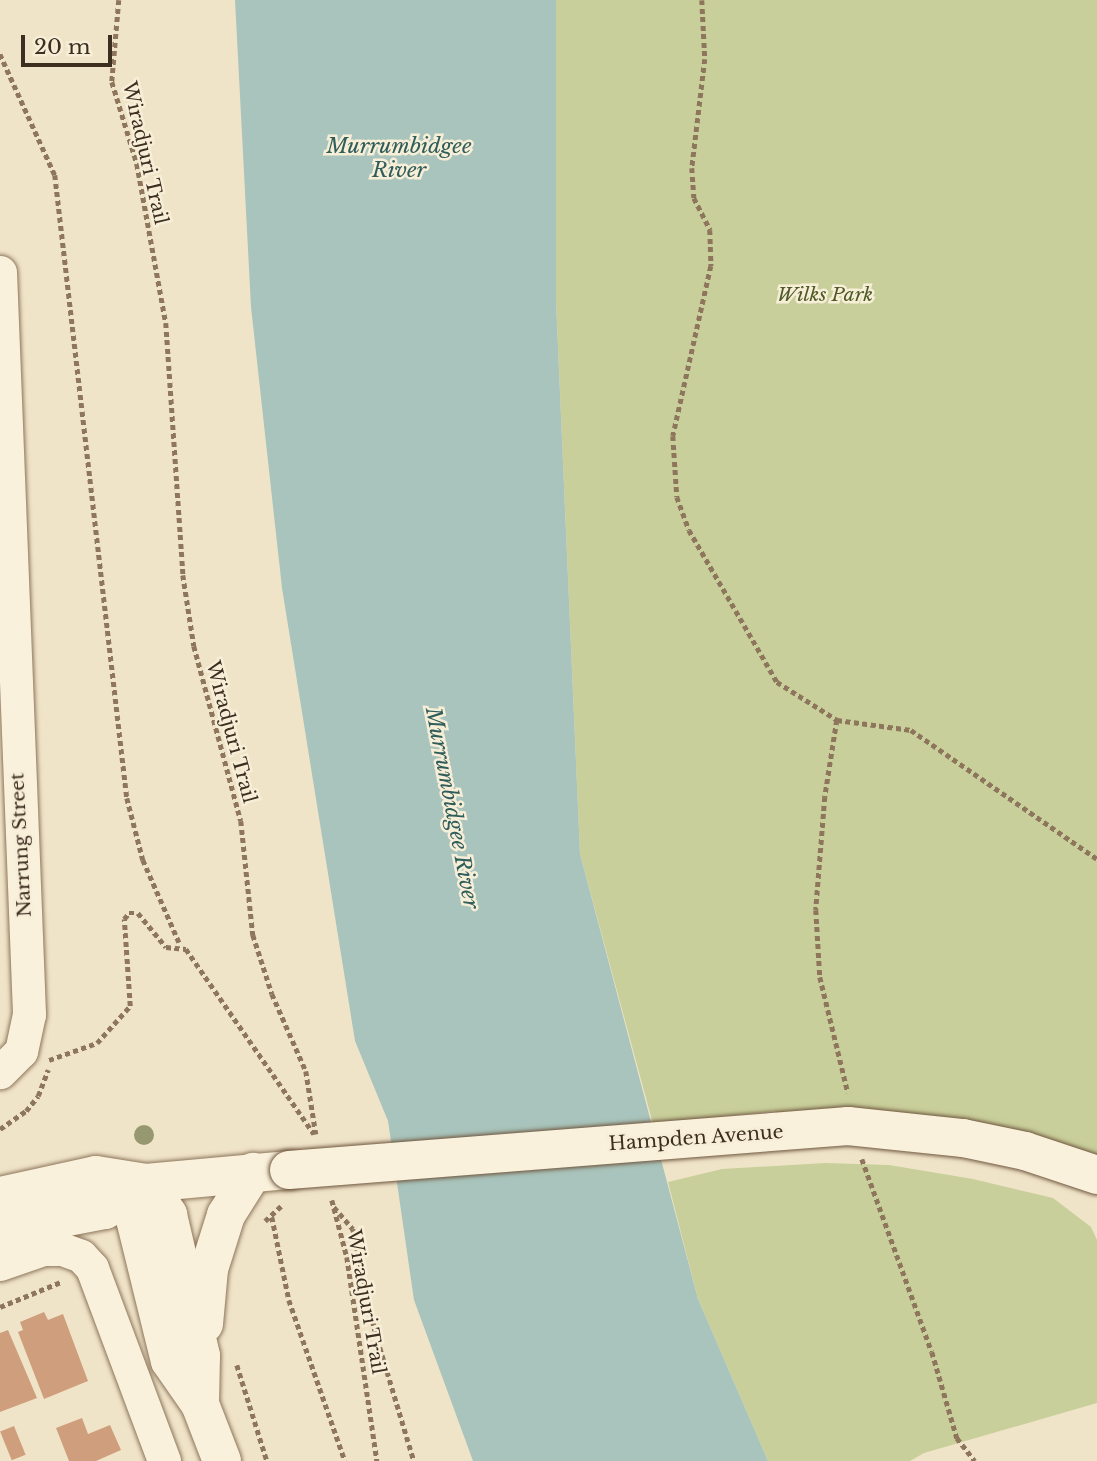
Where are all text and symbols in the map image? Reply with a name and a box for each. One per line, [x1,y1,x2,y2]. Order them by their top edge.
scale bar [24,21,116,65]
text: 20 m [34,34,91,60]
street label: Wiradjuri Trail [117,79,173,227]
water label: Murrumbidgee River [327,133,471,183]
park label: Wilks Park [777,284,873,306]
street label: Wiradjuri Trail [201,658,261,806]
water label: Murrumbidgee River [420,705,484,911]
street label: Narrung Street [6,772,36,918]
street label: Hampden Avenue [607,1120,785,1156]
street label: Wiradjuri Trail [342,1228,390,1376]

